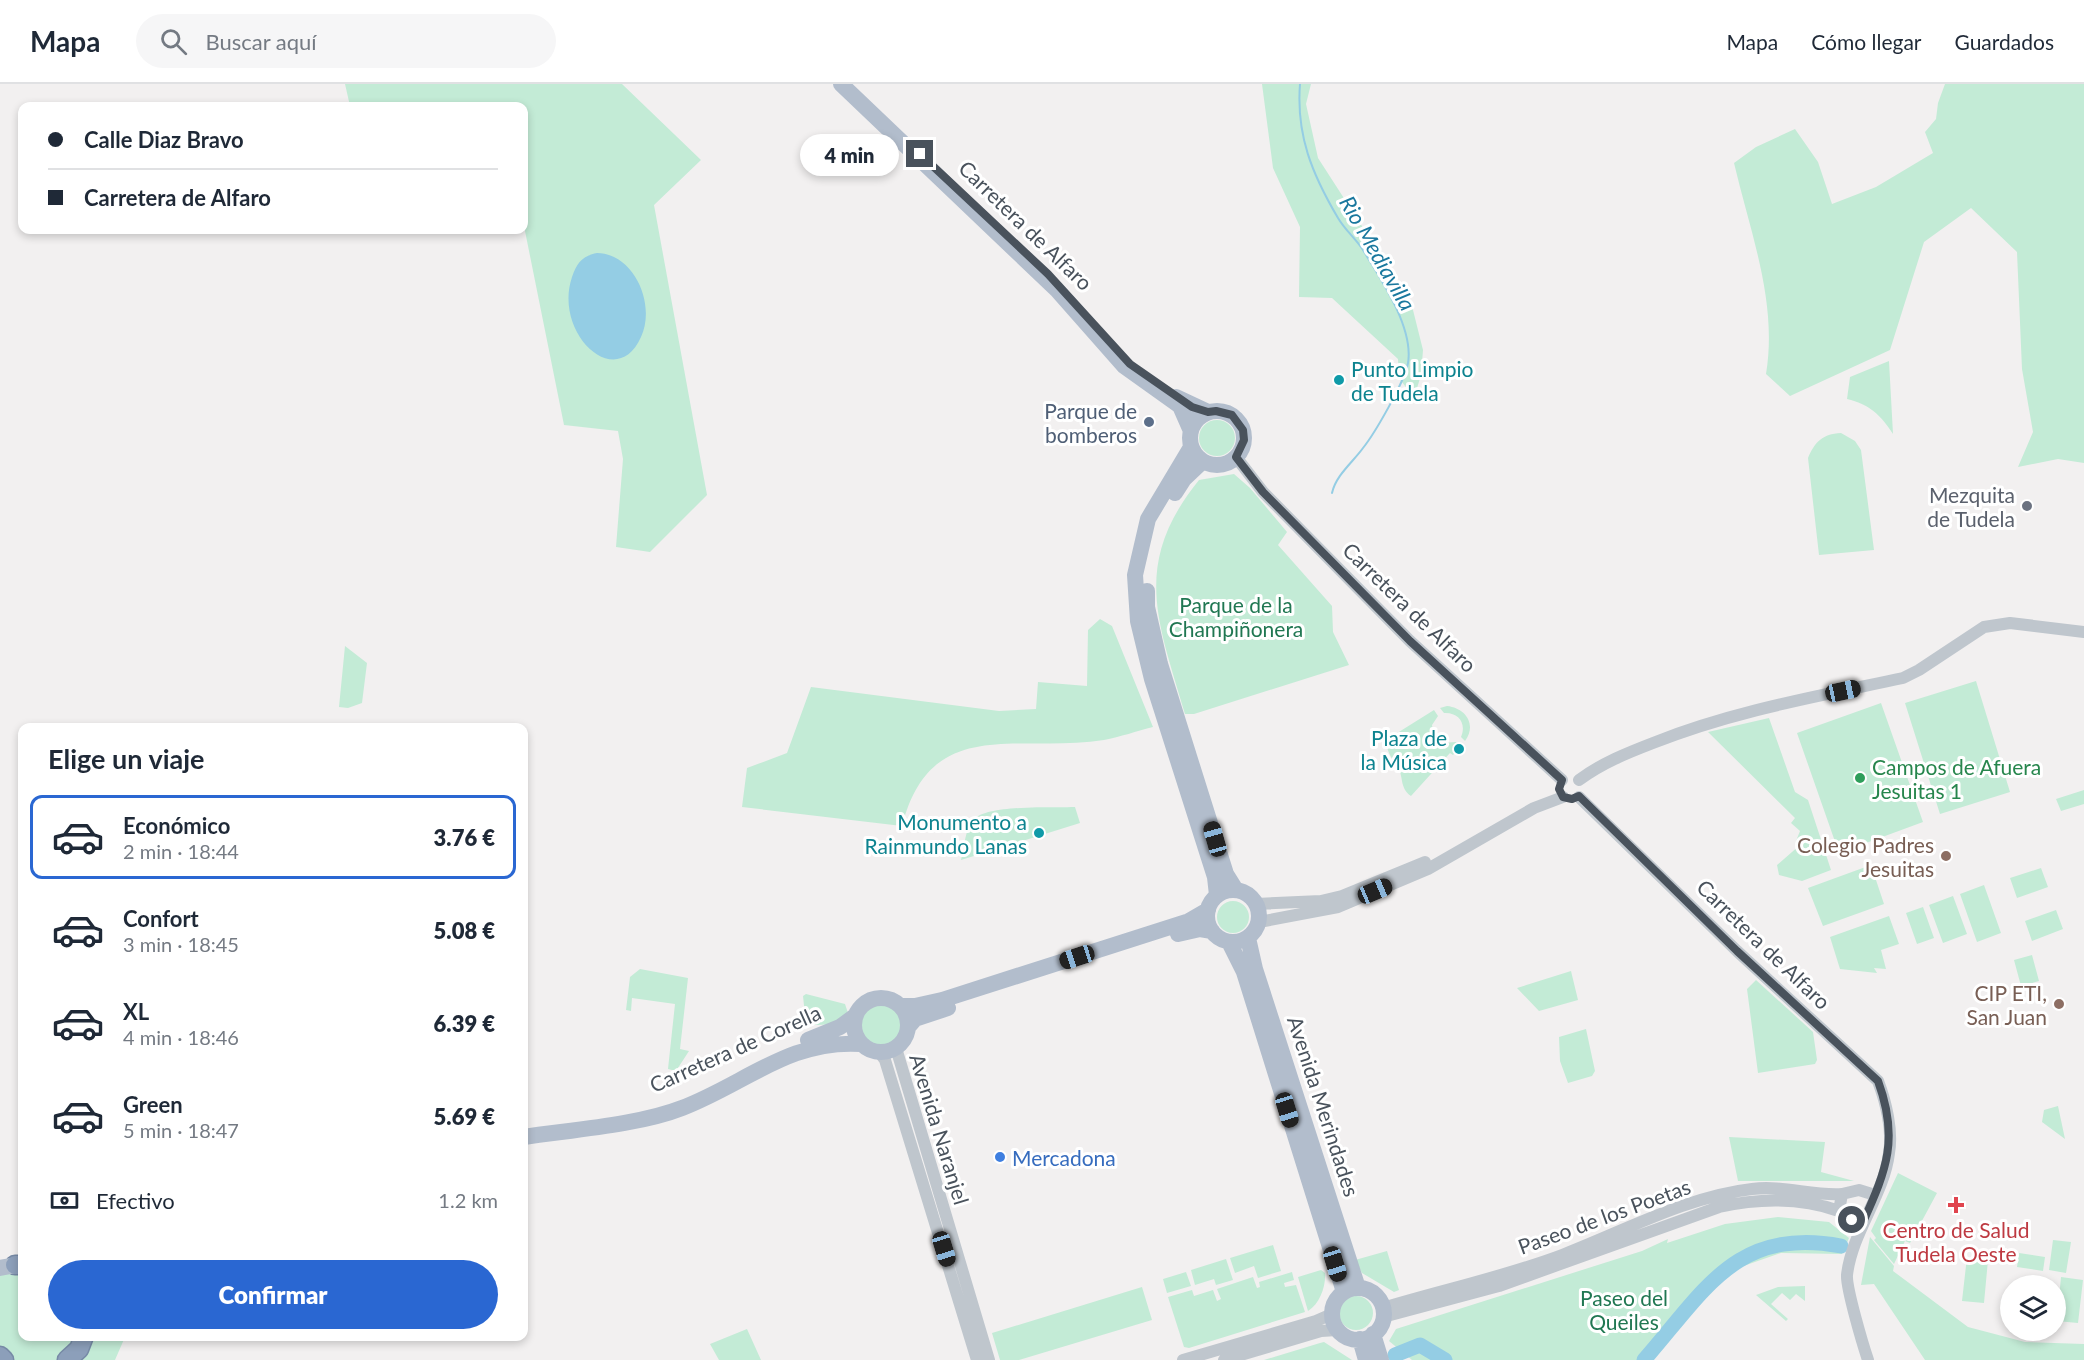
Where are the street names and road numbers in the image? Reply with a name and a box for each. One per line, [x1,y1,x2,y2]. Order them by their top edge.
street label: Carretera de Alfaro [954,155,1098,295]
street label: Carretera de Alfaro [1338,537,1482,677]
street label: Carretera de Alfaro [1692,874,1836,1014]
street label: Carretera de Corella [646,999,824,1097]
street label: Avenida Merindades [1283,1013,1365,1199]
street label: Avenida Naranjel [905,1051,975,1207]
street label: Paseo de los Poetas [1514,1173,1694,1259]

